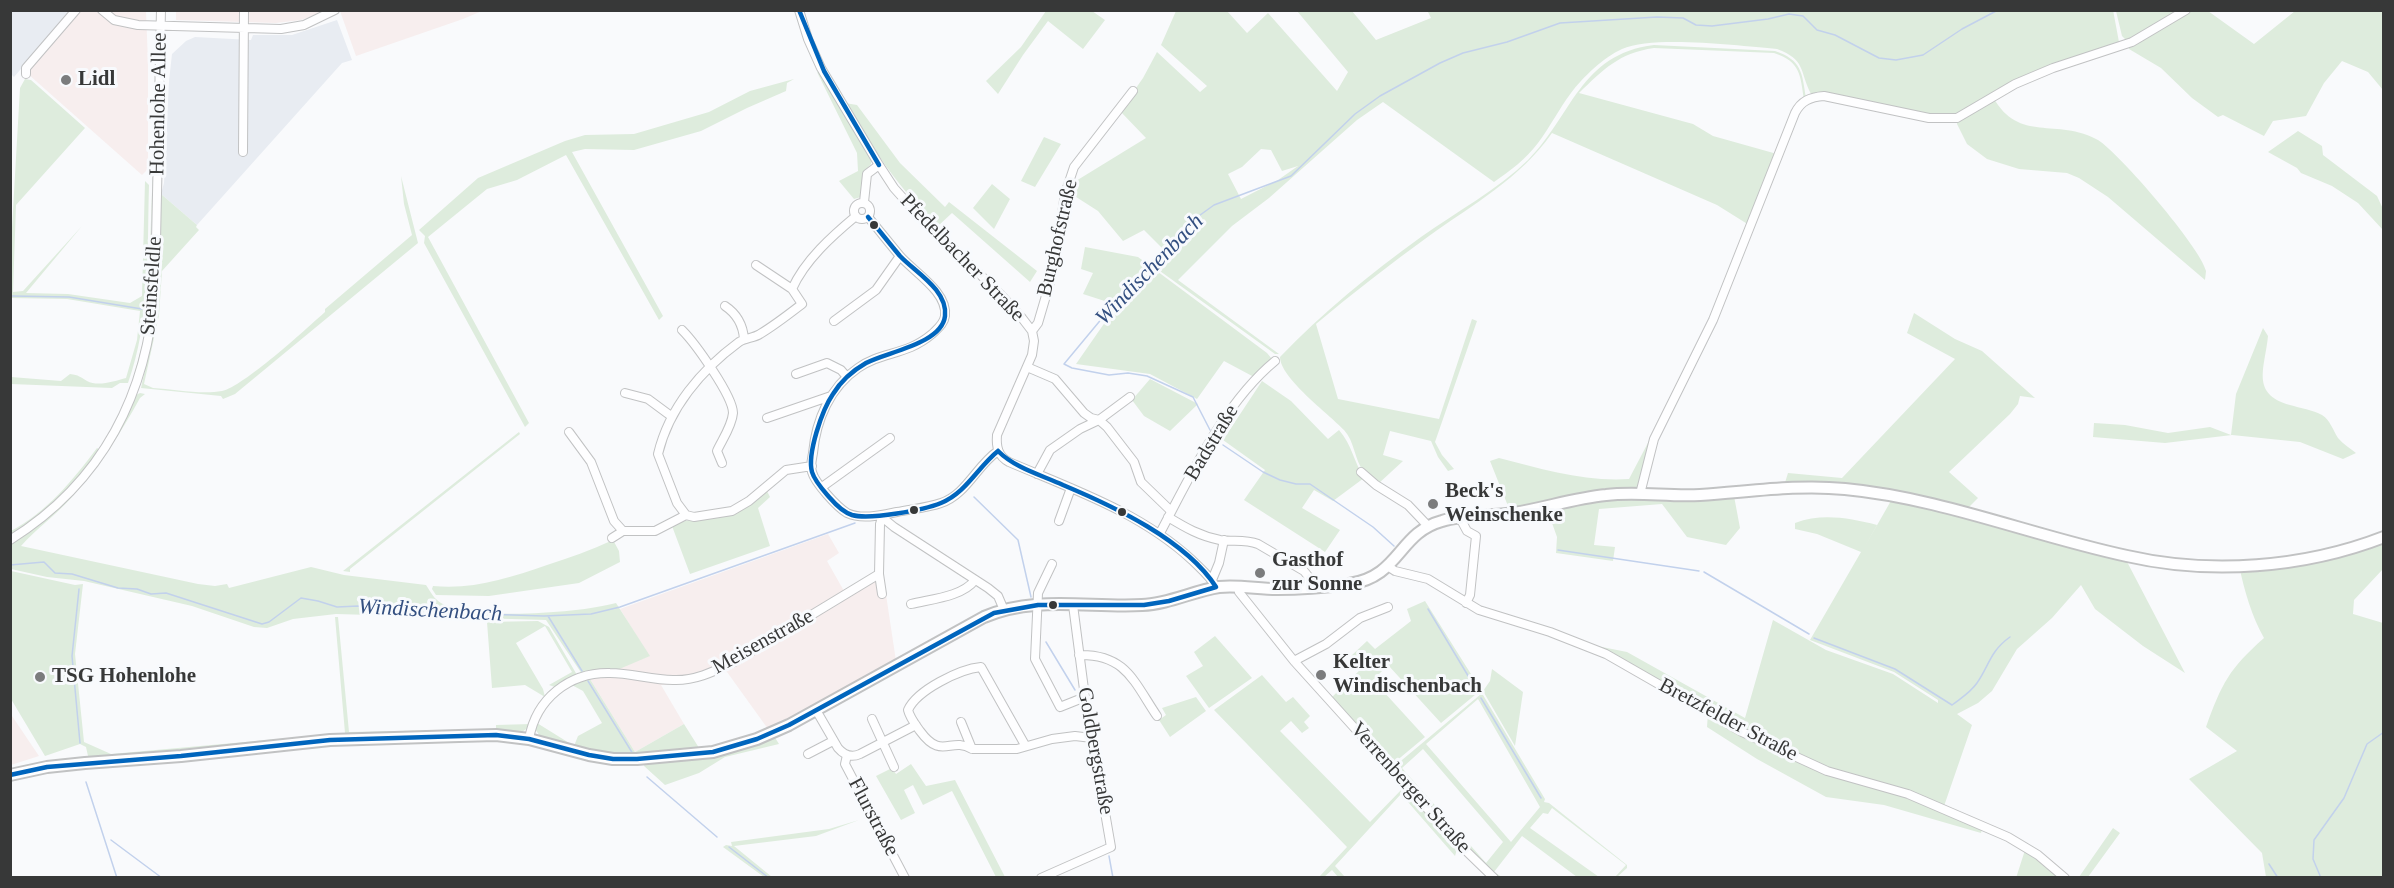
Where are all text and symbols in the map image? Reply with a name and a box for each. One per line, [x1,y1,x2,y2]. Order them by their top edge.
street label: Hohenlohe Allee [145,32,173,176]
place label: Lidl [78,67,115,93]
marker: Lidl [59,73,73,87]
street label: Burghofstraße [1032,177,1084,299]
street label: Pfedelbacher Straße [894,189,1030,327]
water label: Windischenbach [1090,209,1210,331]
unlabelled marker [868,219,880,231]
street label: Steinsfeldle [136,236,168,336]
street label: Badstraße [1180,401,1244,485]
place label: Beck's Weinschenke [1445,479,1563,529]
marker: Beck's Weinschenke [1426,497,1440,511]
unlabelled marker [908,504,920,516]
unlabelled marker [1116,506,1128,518]
place label: Gasthof zur Sonne [1272,548,1362,598]
marker: Gasthof zur Sonne [1253,566,1267,580]
water label: Windischenbach [357,594,503,628]
unlabelled marker [1047,599,1059,611]
street label: Meisenstraße [708,604,818,680]
place label: Kelter Windischenbach [1333,650,1482,700]
place label: TSG Hohenlohe [52,664,196,690]
marker: Kelter Windischenbach [1314,668,1328,682]
marker: TSG Hohenlohe [33,670,47,684]
street label: Bretzfelder Straße [1654,673,1802,767]
street label: Goldbergstraße [1071,685,1119,817]
street label: Verrenberger Straße [1344,717,1476,859]
street label: Flurstraße [842,773,904,861]

